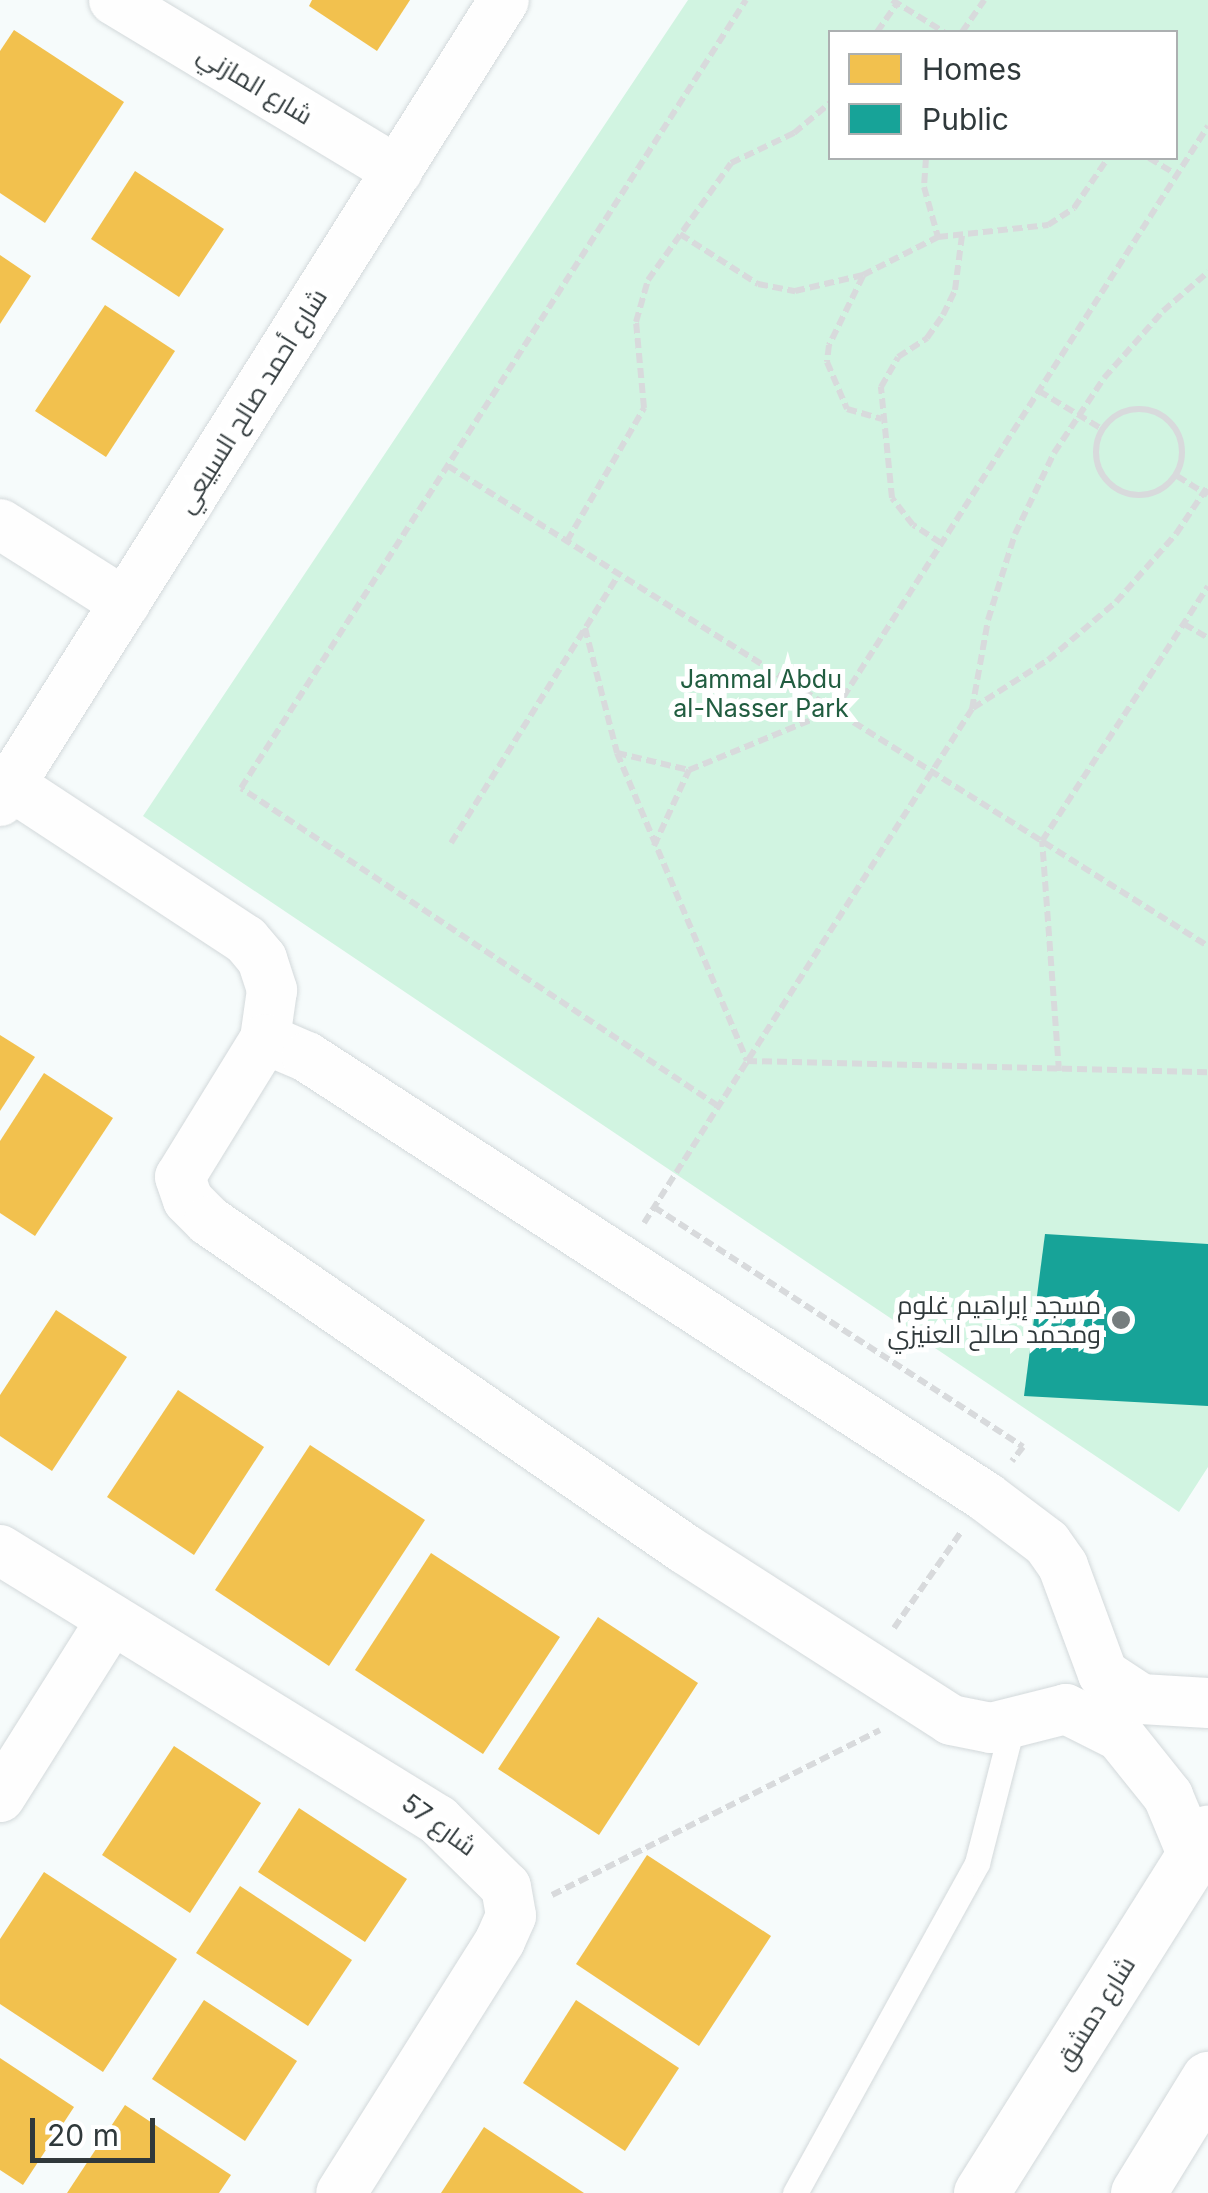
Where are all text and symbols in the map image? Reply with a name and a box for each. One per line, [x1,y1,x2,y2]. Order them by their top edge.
legend [828,30,1178,160]
street label: شارع المازني [192,39,318,131]
text: Homes [922,51,1022,87]
text: Public [922,101,1009,137]
street label: شارع أحمد صالح السبيعي [171,283,333,519]
park label: Jammal Abdu al-Nasser Park [673,665,849,724]
place label: مسجد إبراهيم غلوم ومحمد صالح العنيزي [887,1291,1101,1350]
marker: مسجد إبراهيم غلوم ومحمد صالح العنيزي [1110,1309,1132,1331]
street label: شارع 57 [396,1788,482,1862]
street label: شارع دمشق [1049,1951,1141,2075]
scale bar [35,2098,160,2160]
text: 20 m [47,2117,119,2153]

